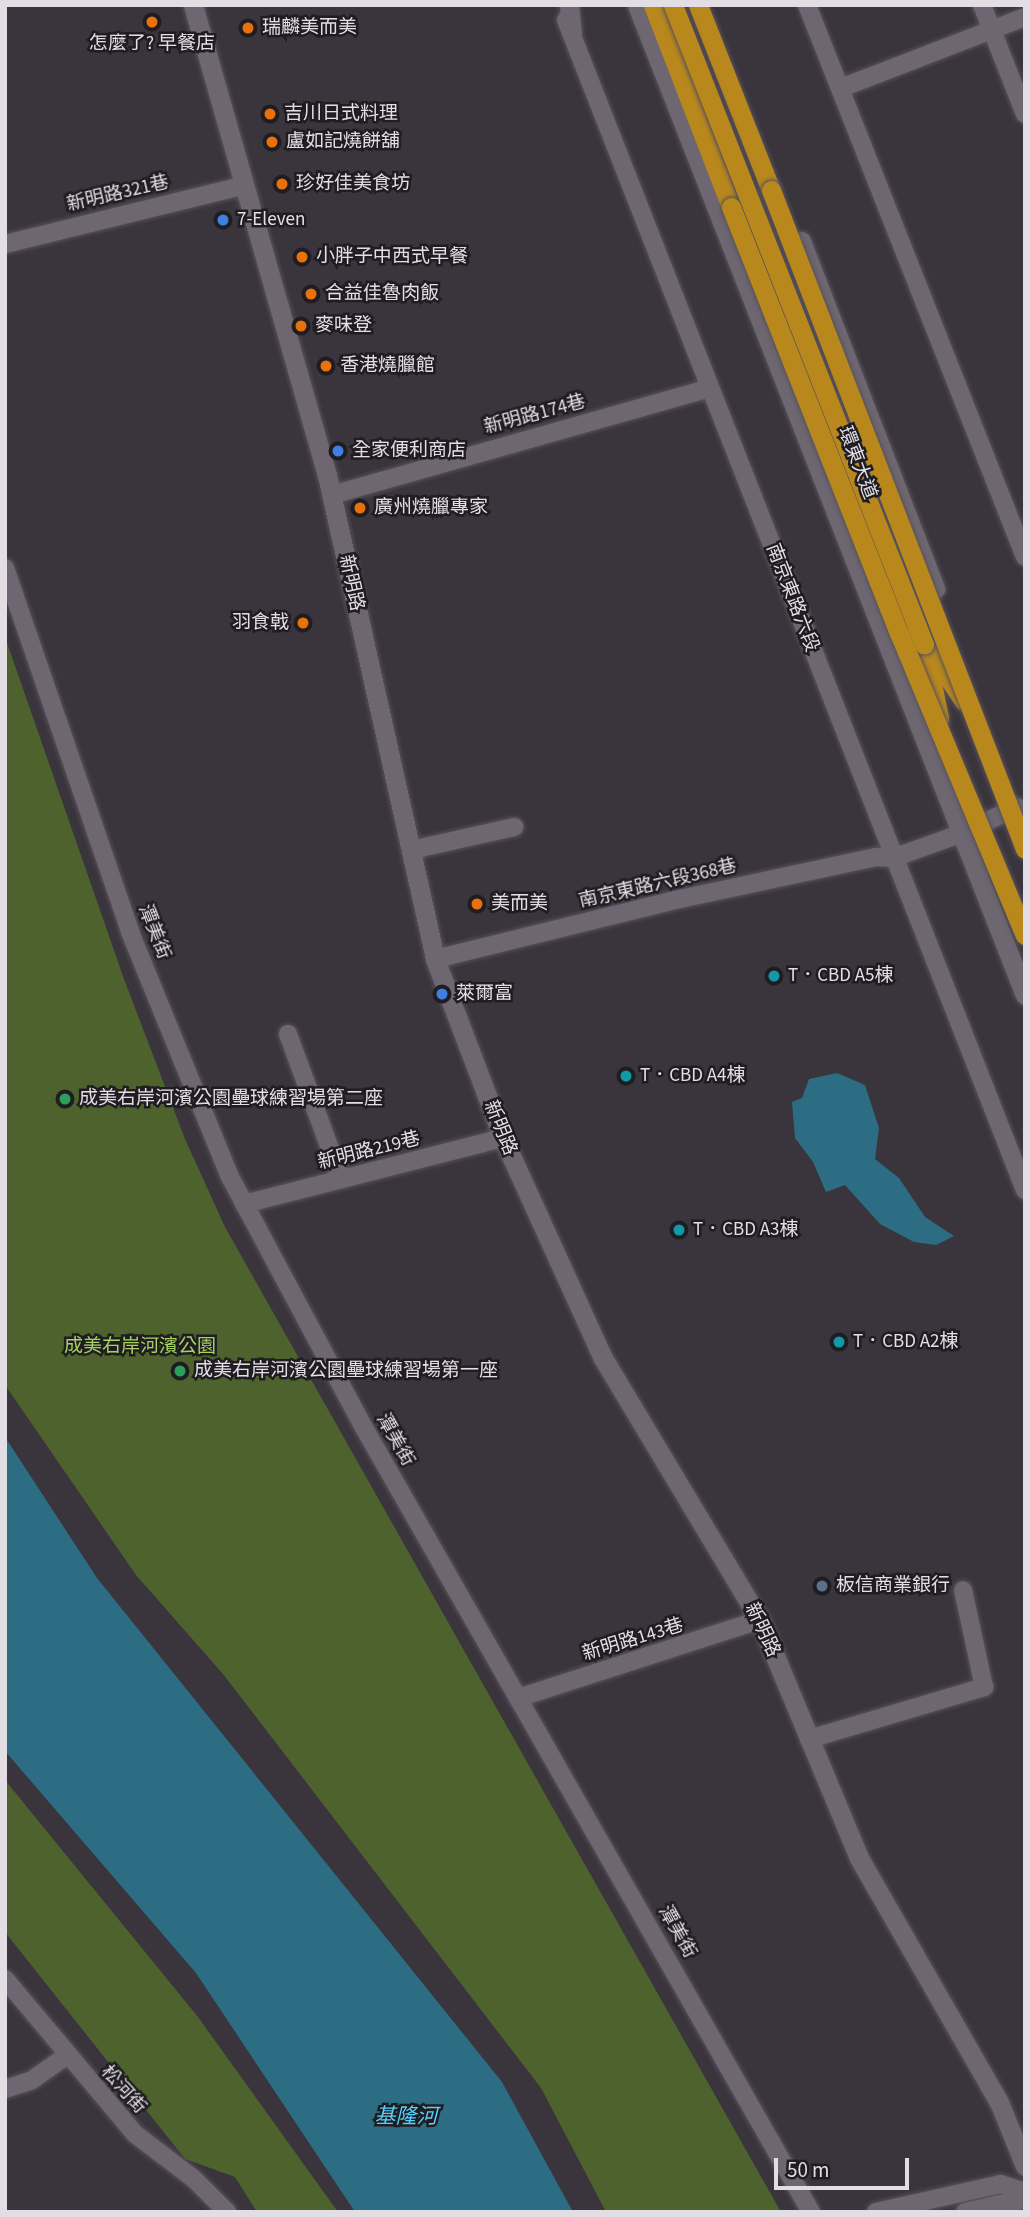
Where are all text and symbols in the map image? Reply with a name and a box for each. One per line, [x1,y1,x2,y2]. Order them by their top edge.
marker: 怎麼了? 早餐店 [144,14,160,30]
place label: 瑞麟美而美 [262,17,357,39]
marker: 瑞麟美而美 [240,20,256,36]
place label: 怎麼了? 早餐店 [89,33,215,55]
place label: 吉川日式料理 [284,103,398,125]
marker: 吉川日式料理 [262,106,278,122]
place label: 盧如記燒餅舖 [286,131,400,153]
marker: 盧如記燒餅舖 [264,134,280,150]
street label: 新明路321巷 [65,171,171,217]
place label: 珍好佳美食坊 [296,173,410,195]
marker: 珍好佳美食坊 [274,176,290,192]
place label: 7-Eleven [237,209,305,231]
marker: 7-Eleven [215,212,231,228]
place label: 小胖子中西式早餐 [316,246,468,268]
marker: 小胖子中西式早餐 [294,249,310,265]
place label: 合益佳魯肉飯 [325,283,439,305]
marker: 合益佳魯肉飯 [303,286,319,302]
place label: 麥味登 [315,315,372,337]
marker: 麥味登 [293,318,309,334]
place label: 香港燒臘館 [340,355,435,377]
marker: 香港燒臘館 [318,358,334,374]
street label: 新明路174巷 [482,390,588,440]
street label: 環東大道 [833,423,881,503]
place label: 全家便利商店 [352,440,466,462]
marker: 全家便利商店 [330,443,346,459]
place label: 廣州燒臘專家 [374,497,488,519]
marker: 廣州燒臘專家 [352,500,368,516]
street label: 南京東路六段 [761,541,823,655]
street label: 新明路 [334,553,368,613]
place label: 羽食戟 [232,612,289,634]
marker: 羽食戟 [295,615,311,631]
street label: 南京東路六段368巷 [577,855,739,913]
place label: 美而美 [491,893,548,915]
marker: 美而美 [469,896,485,912]
street label: 潭美街 [133,901,175,963]
place label: T．CBD A5棟 [788,965,893,987]
marker: T．CBD A5棟 [766,968,782,984]
place label: 萊爾富 [456,983,513,1005]
marker: 萊爾富 [434,986,450,1002]
place label: T．CBD A4棟 [640,1065,745,1087]
marker: T．CBD A4棟 [618,1068,634,1084]
place label: 成美右岸河濱公園壘球練習場第二座 [79,1088,383,1110]
marker: 成美右岸河濱公園壘球練習場第二座 [57,1091,73,1107]
street label: 新明路 [479,1097,521,1159]
street label: 新明路219巷 [316,1127,422,1175]
place label: T．CBD A3棟 [693,1219,798,1241]
marker: T．CBD A3棟 [671,1222,687,1238]
place label: T．CBD A2棟 [853,1331,958,1353]
marker: T．CBD A2棟 [831,1334,847,1350]
park label: 成美右岸河濱公園 [64,1336,216,1358]
place label: 成美右岸河濱公園壘球練習場第一座 [194,1360,498,1382]
marker: 成美右岸河濱公園壘球練習場第一座 [172,1363,188,1379]
street label: 潭美街 [371,1410,419,1470]
place label: 板信商業銀行 [836,1575,950,1597]
marker: 板信商業銀行 [814,1578,830,1594]
street label: 新明路 [740,1599,784,1661]
street label: 新明路143巷 [580,1614,686,1666]
street label: 潭美街 [653,1902,701,1962]
street label: 松河街 [95,2061,151,2119]
water label: 基隆河 [375,2103,437,2129]
scale bar [778,2144,913,2188]
text: 50 m [787,2155,829,2185]

